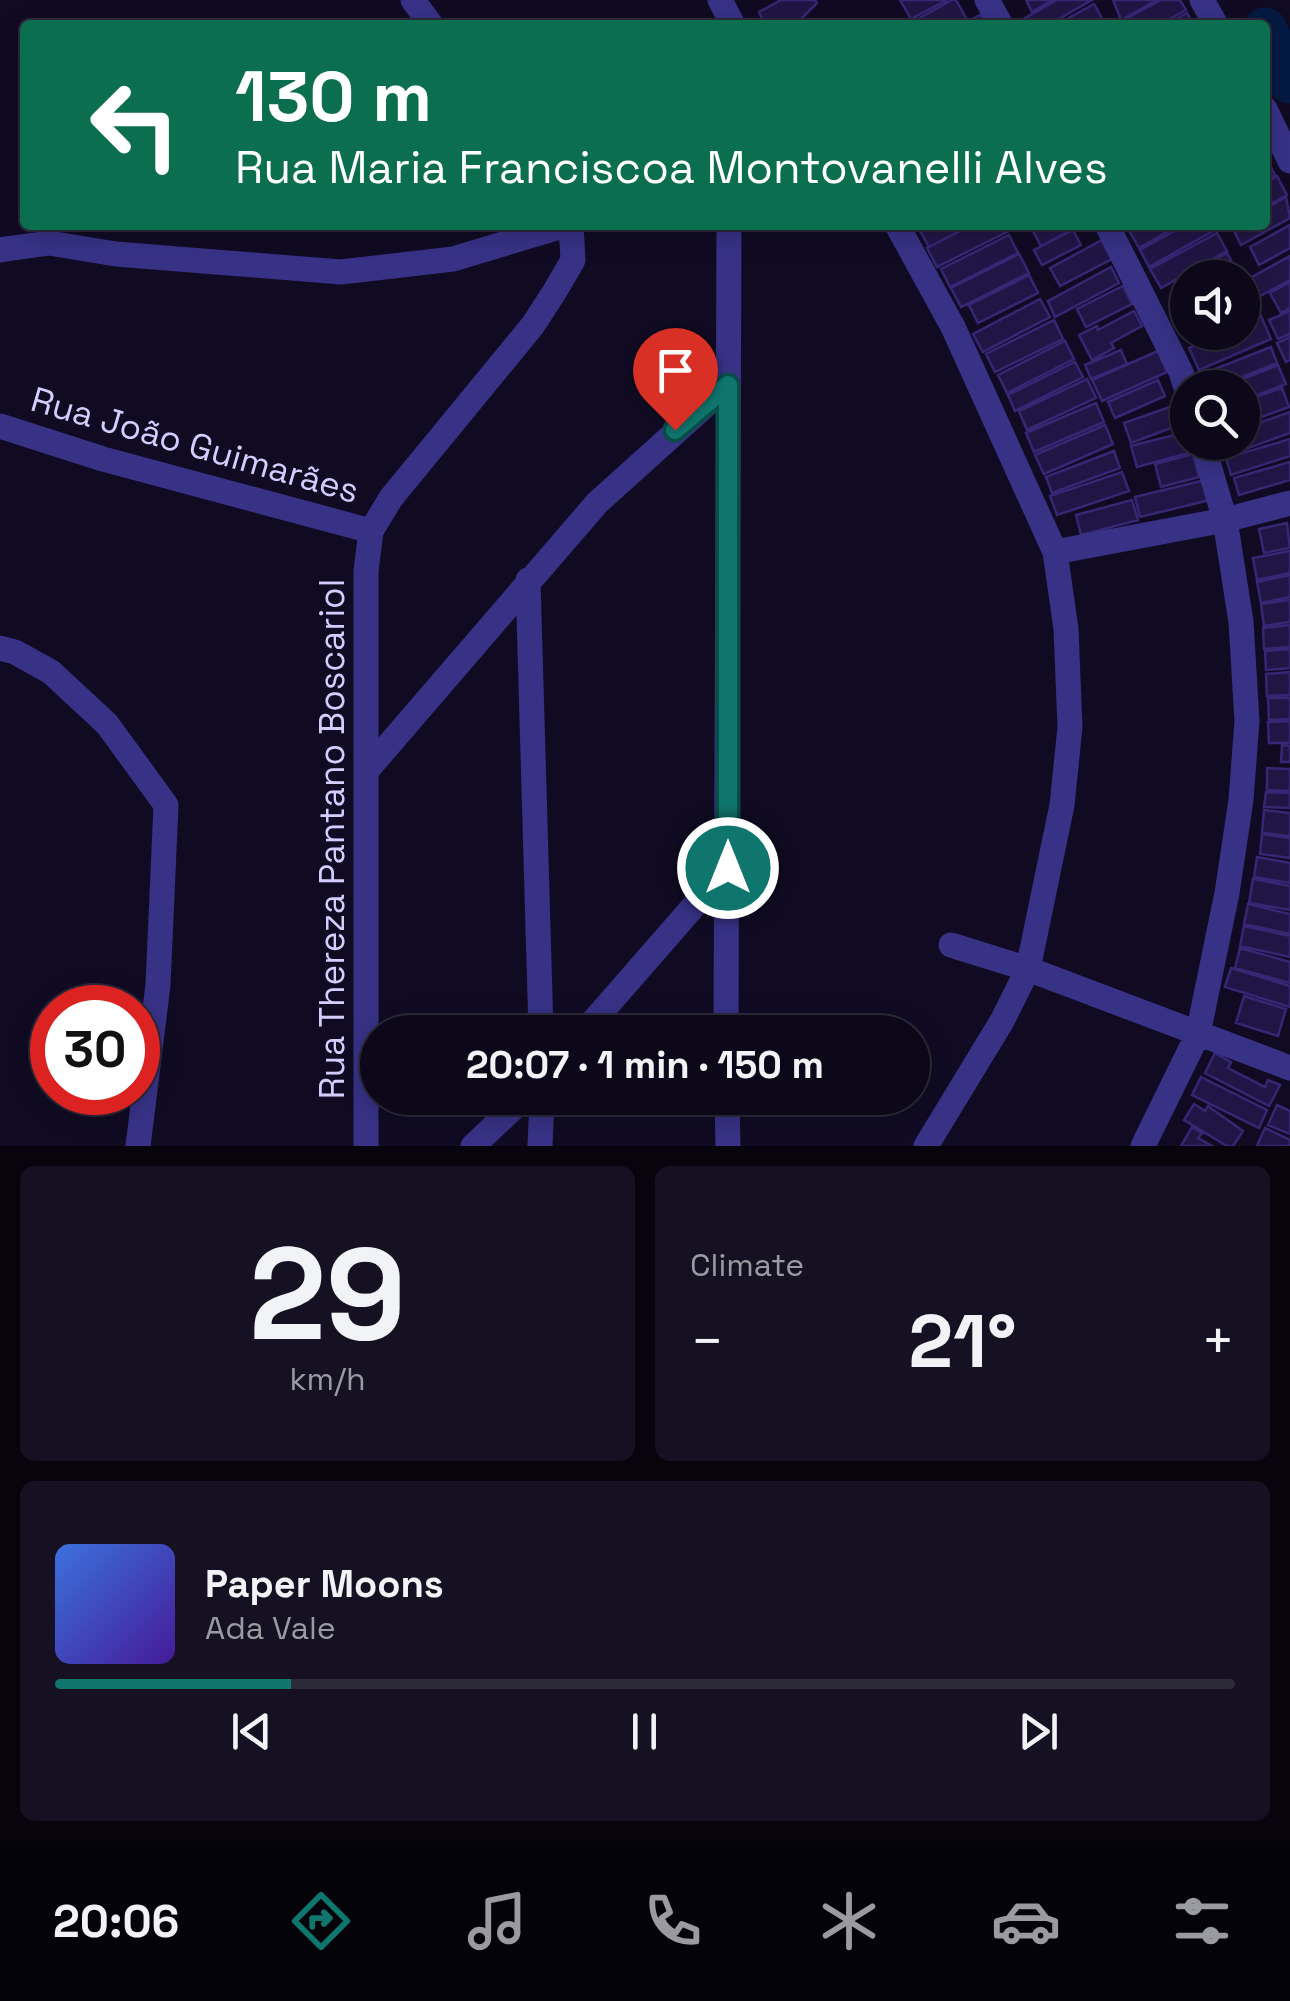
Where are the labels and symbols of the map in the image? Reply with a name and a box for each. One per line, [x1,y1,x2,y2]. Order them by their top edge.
pin [633,328,718,431]
street label: Rua João Guimarães [26,377,364,513]
street label: Rua Thereza Pantano Boscariol [310,579,354,1099]
position arrow [676,816,780,920]
speed limit sign: 30 [30,985,160,1115]

